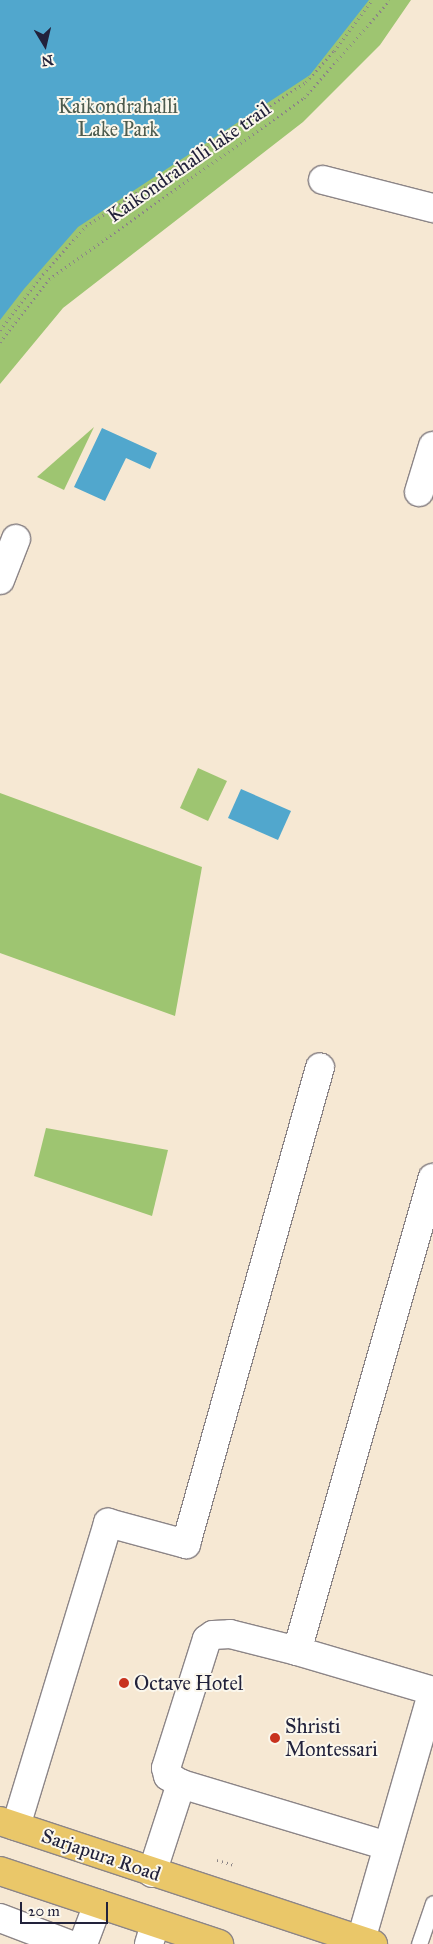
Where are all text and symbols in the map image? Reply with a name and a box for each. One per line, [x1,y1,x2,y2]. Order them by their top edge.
north arrow [20,20,70,70]
text: N [40,51,55,70]
park label: Kaikondrahalli Lake Park [58,94,178,141]
street label: Kaikondrahalli lake trail [103,97,275,227]
place label: Octave Hotel [134,1671,243,1695]
marker: Octave Hotel [118,1677,130,1689]
place label: Shristi Montessari [285,1714,378,1761]
marker: Shristi Montessari [269,1732,281,1744]
street label: Sarjapura Road [38,1823,164,1887]
scale bar [22,1892,110,1924]
text: 20 m [28,1902,60,1920]

